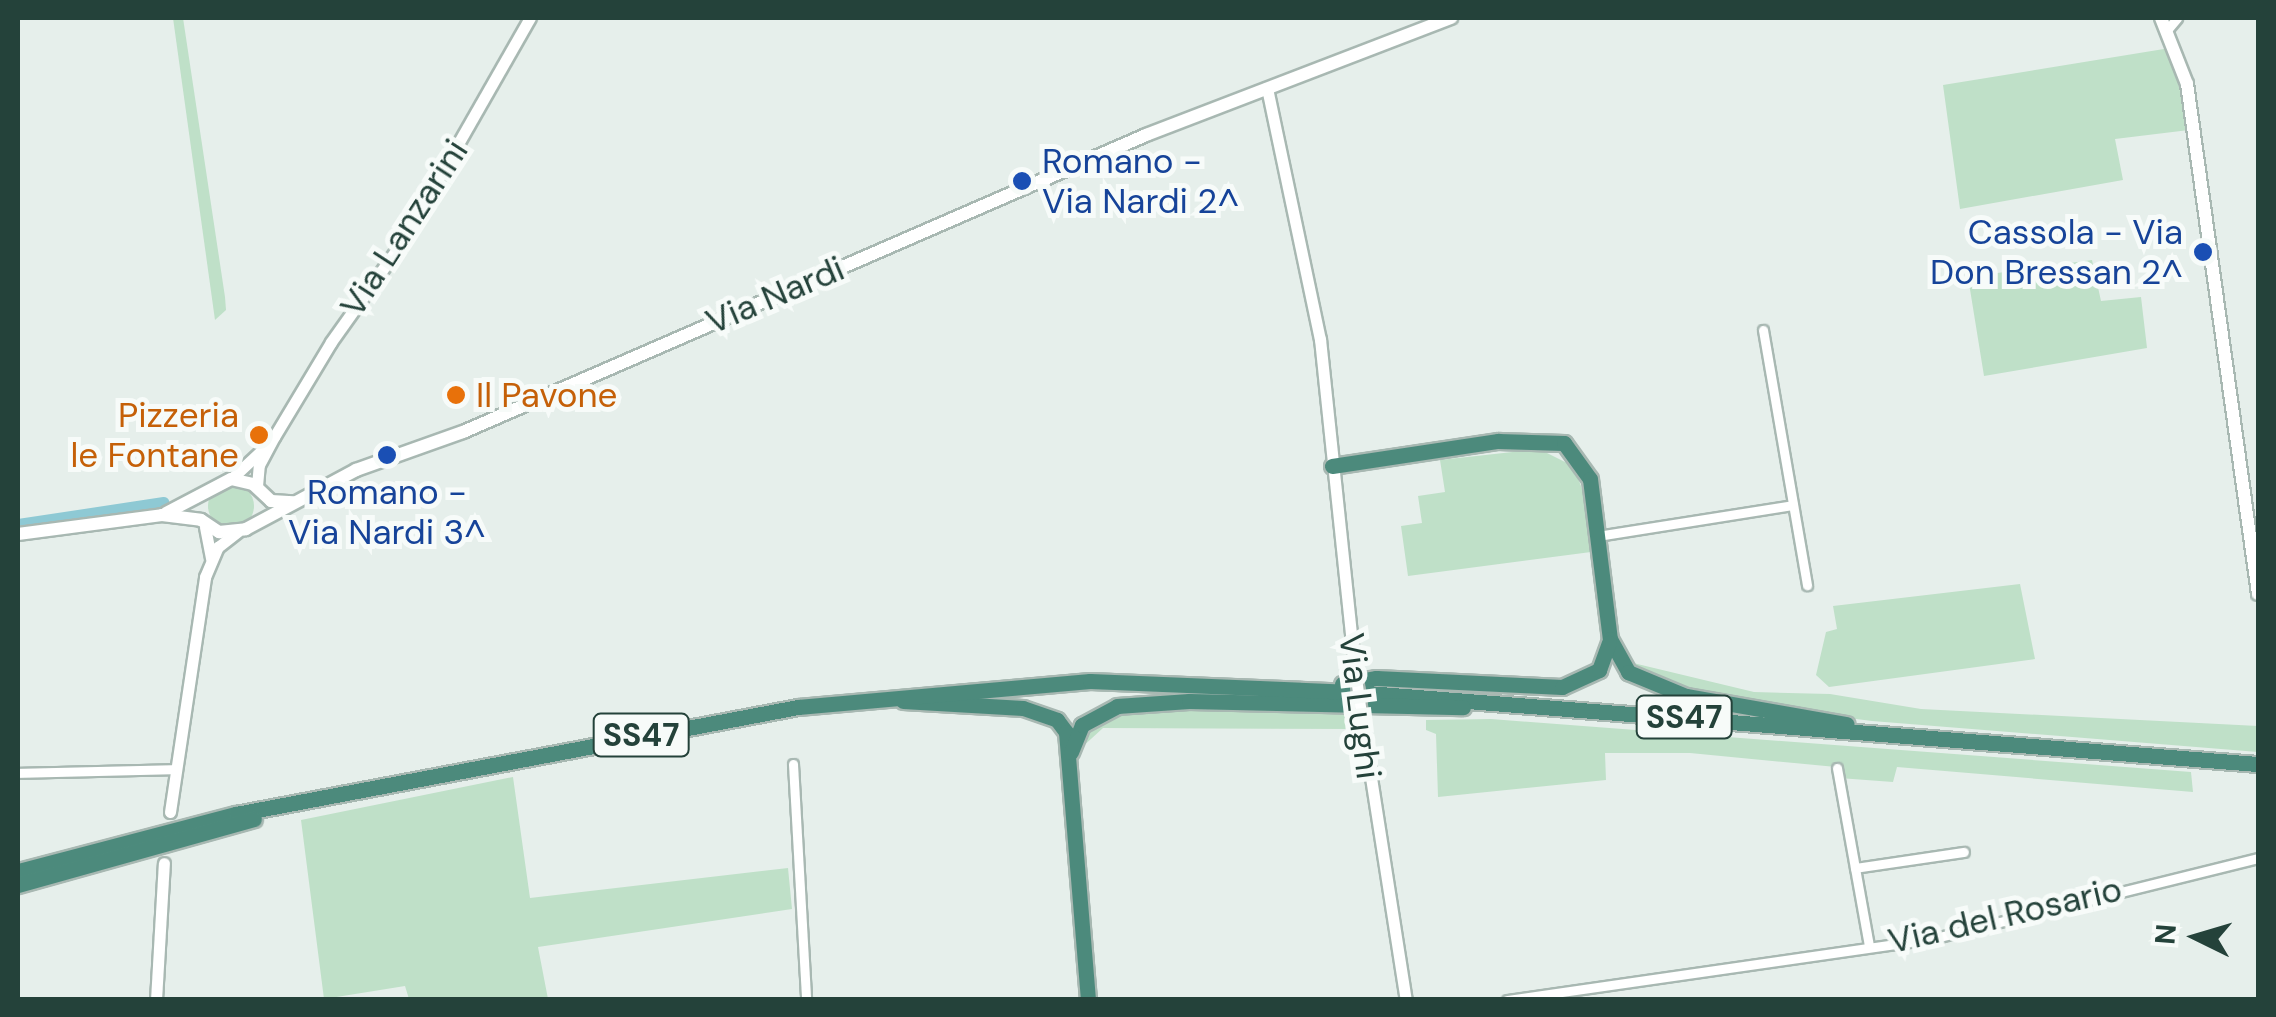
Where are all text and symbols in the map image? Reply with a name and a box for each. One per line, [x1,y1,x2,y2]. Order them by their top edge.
street label: Via Lanzarini [331,132,477,324]
place label: Romano - Via Nardi 2^ [1042,140,1239,222]
marker: Romano - Via Nardi 2^ [1011,170,1033,192]
place label: Cassola - Via Don Bressan 2^ [1930,211,2183,293]
marker: Cassola - Via Don Bressan 2^ [2192,241,2214,263]
street label: Via Nardi [700,247,850,343]
place label: Il Pavone [476,374,617,416]
marker: Il Pavone [445,384,467,406]
place label: Pizzeria le Fontane [70,394,239,476]
marker: Pizzeria le Fontane [248,424,270,446]
marker: Romano - Via Nardi 3^ [376,444,398,466]
place label: Romano - Via Nardi 3^ [288,471,486,553]
street label: Via Lughi [1330,631,1390,781]
road number: SS47 [1634,690,1734,744]
road number: SS47 [591,708,691,762]
street label: Via del Rosario [1884,868,2126,962]
north arrow [2146,887,2246,987]
text: N [2146,923,2185,946]

